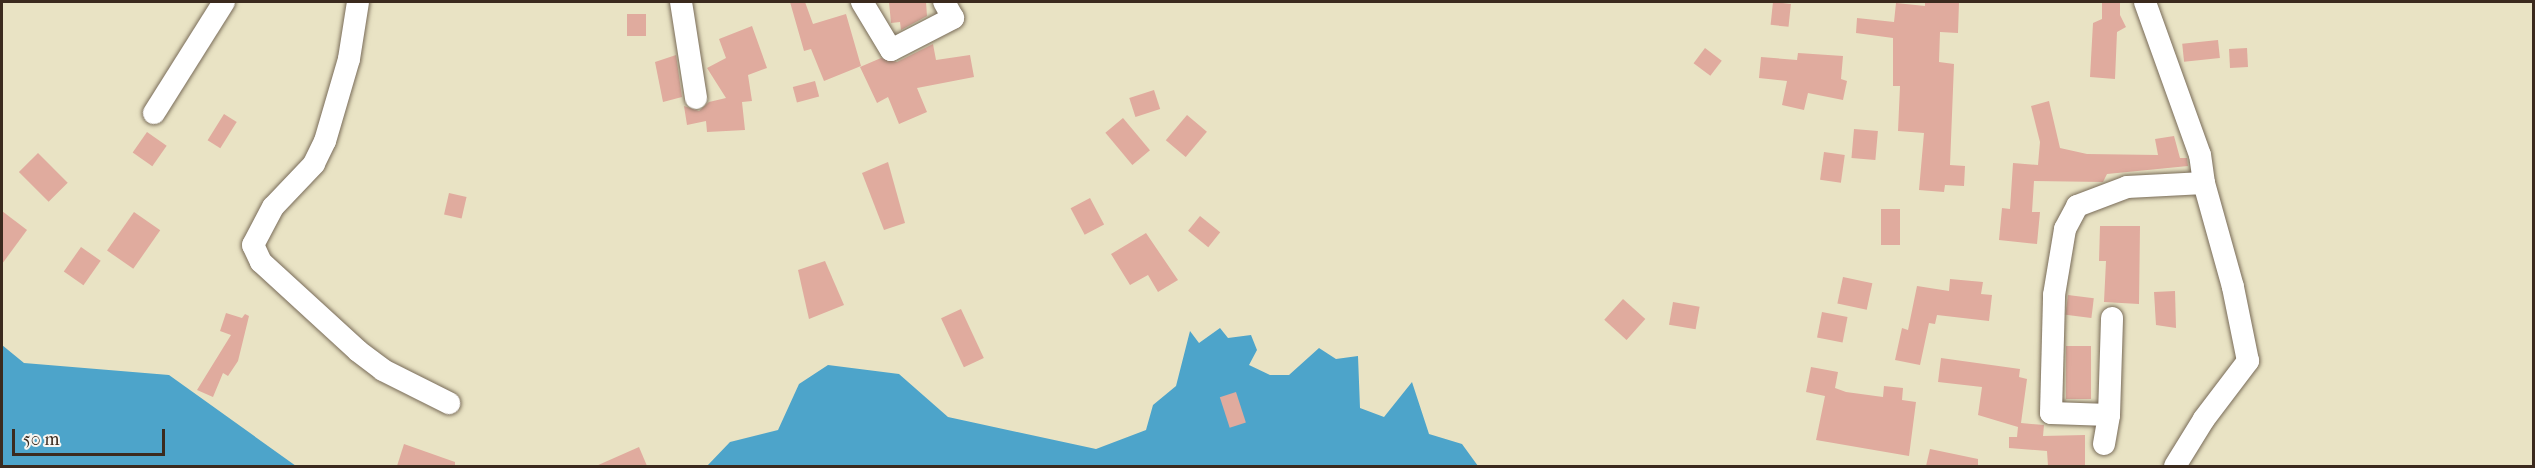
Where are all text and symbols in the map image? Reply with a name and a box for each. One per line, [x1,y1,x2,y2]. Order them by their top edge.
scale bar [15,417,168,455]
text: 50 m [23,429,59,450]

